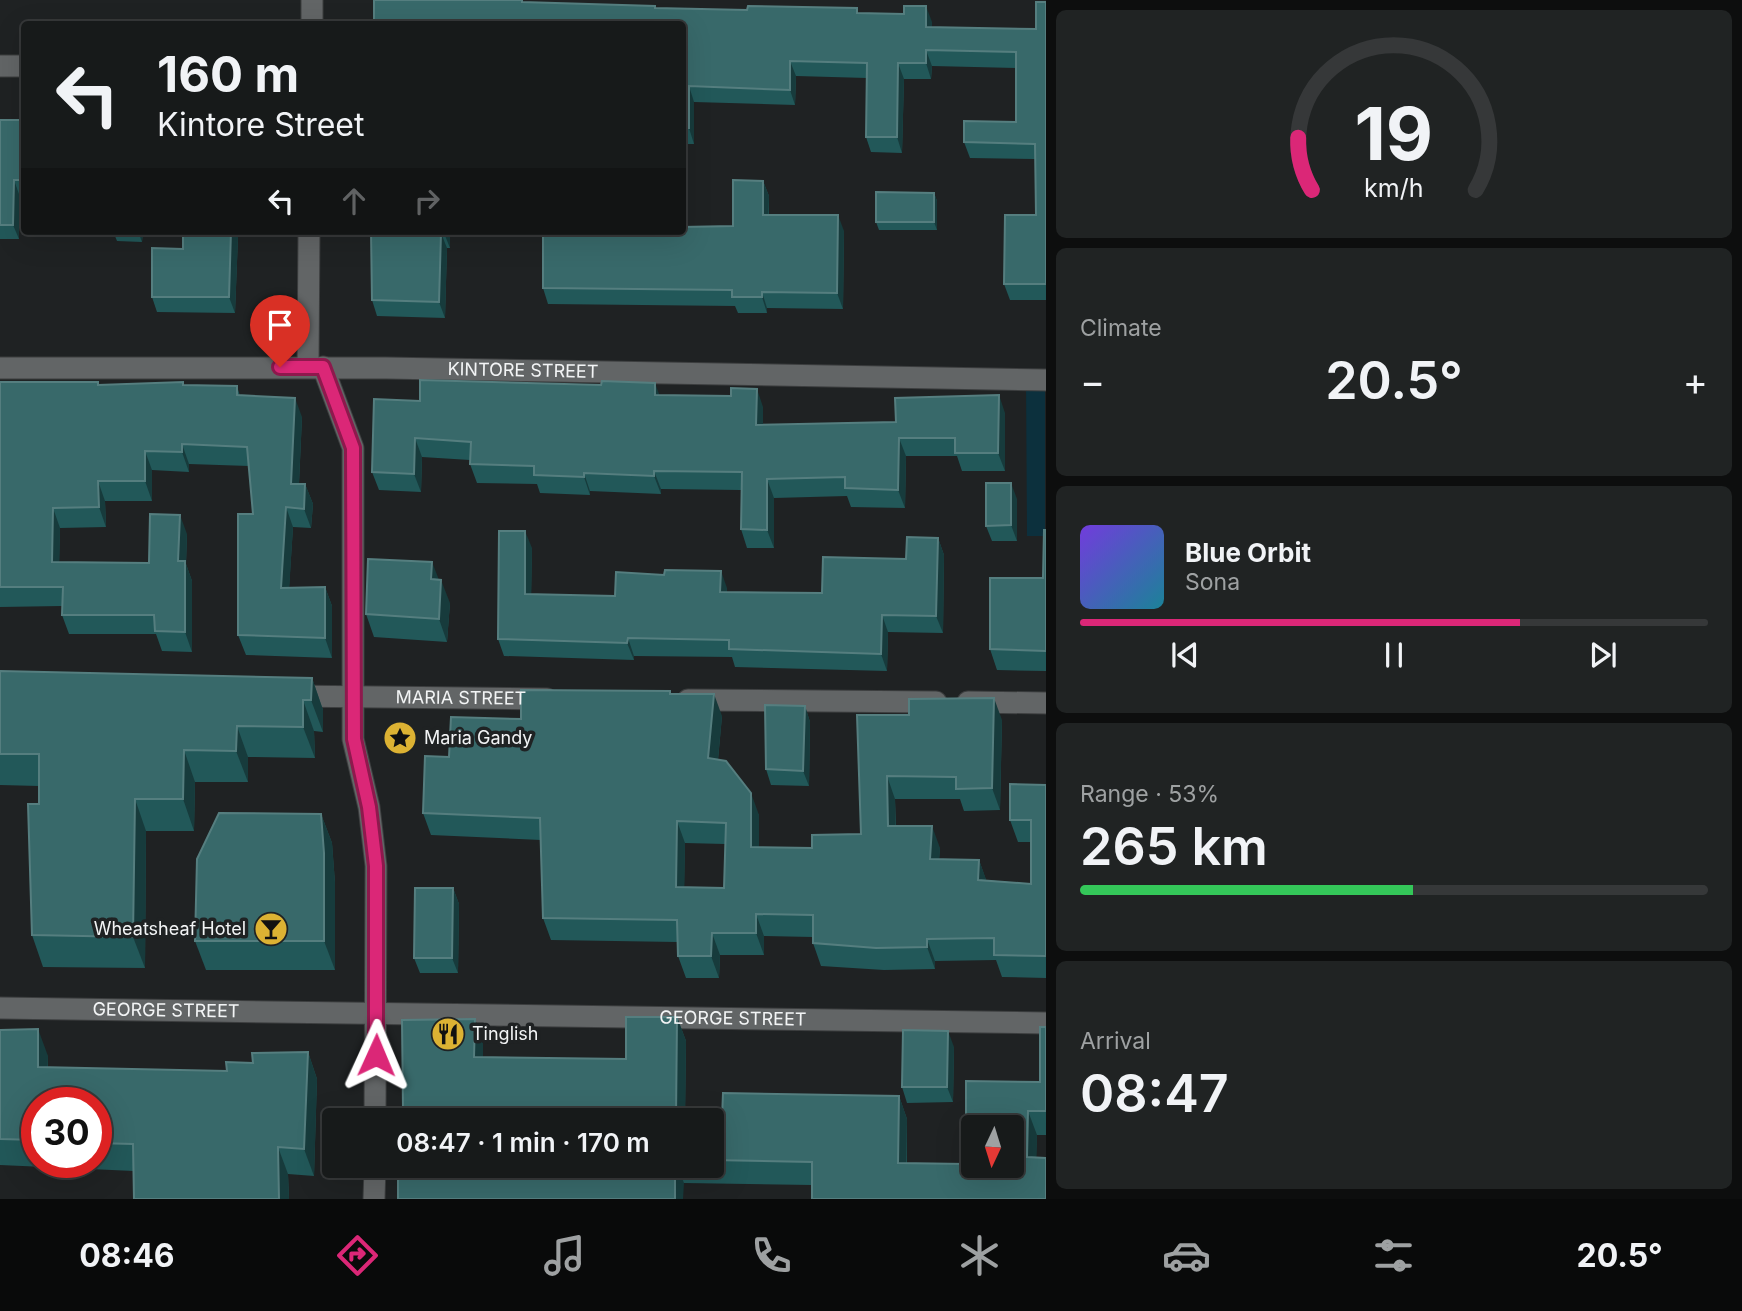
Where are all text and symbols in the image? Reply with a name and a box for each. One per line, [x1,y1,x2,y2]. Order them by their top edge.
text: 160 m [157,45,299,104]
icon: left [42,49,133,140]
text: 19 [1355,89,1433,178]
text: Kintore Street [157,105,364,144]
text: km/h [1364,173,1424,203]
icon: left [262,182,300,220]
icon: ahead [335,182,373,220]
icon: right [408,182,446,220]
pin [250,295,310,367]
icon: arrive [261,306,299,344]
text: Climate [1080,314,1162,342]
text: 20.5° [1325,349,1463,412]
street label: KINTORE STREET [447,358,599,382]
text: − [1080,358,1105,404]
text: + [1683,358,1708,404]
text: Blue Orbit [1185,537,1311,568]
text: Sona [1185,568,1240,596]
icon: previous [1166,636,1204,674]
icon: pause [1375,636,1413,674]
icon: next [1584,636,1622,674]
street label: MARIA STREET [396,686,526,709]
place icon: Maria Gandy [381,719,419,757]
place label: Maria Gandy [424,727,532,748]
text: Range · 53% [1080,780,1219,808]
text: 265 km [1080,815,1268,878]
bar icon: Wheatsheaf Hotel [252,910,290,948]
place label: Wheatsheaf Hotel [94,918,246,939]
street label: GEORGE STREET [92,998,240,1021]
street label: GEORGE STREET [659,1006,807,1030]
restaurant icon: Tinglish [429,1015,467,1053]
position arrow [339,1018,413,1092]
place label: Tinglish [472,1023,539,1044]
text: Arrival [1080,1027,1151,1055]
text: 08:47 [1080,1062,1229,1125]
speed limit sign: 30 [21,1087,112,1178]
north arrow [961,1115,1024,1178]
map controls [961,1115,1024,1178]
text: 08:47 · 1 min · 170 m [396,1127,650,1158]
icon: directions [333,1231,382,1280]
icon: music [540,1231,589,1280]
icon: phone [747,1231,796,1280]
icon: climate [955,1231,1004,1280]
icon: car [1162,1231,1211,1280]
icon: filters [1369,1231,1418,1280]
text: 08:46 [79,1236,175,1275]
text: 20.5° [1577,1236,1663,1275]

